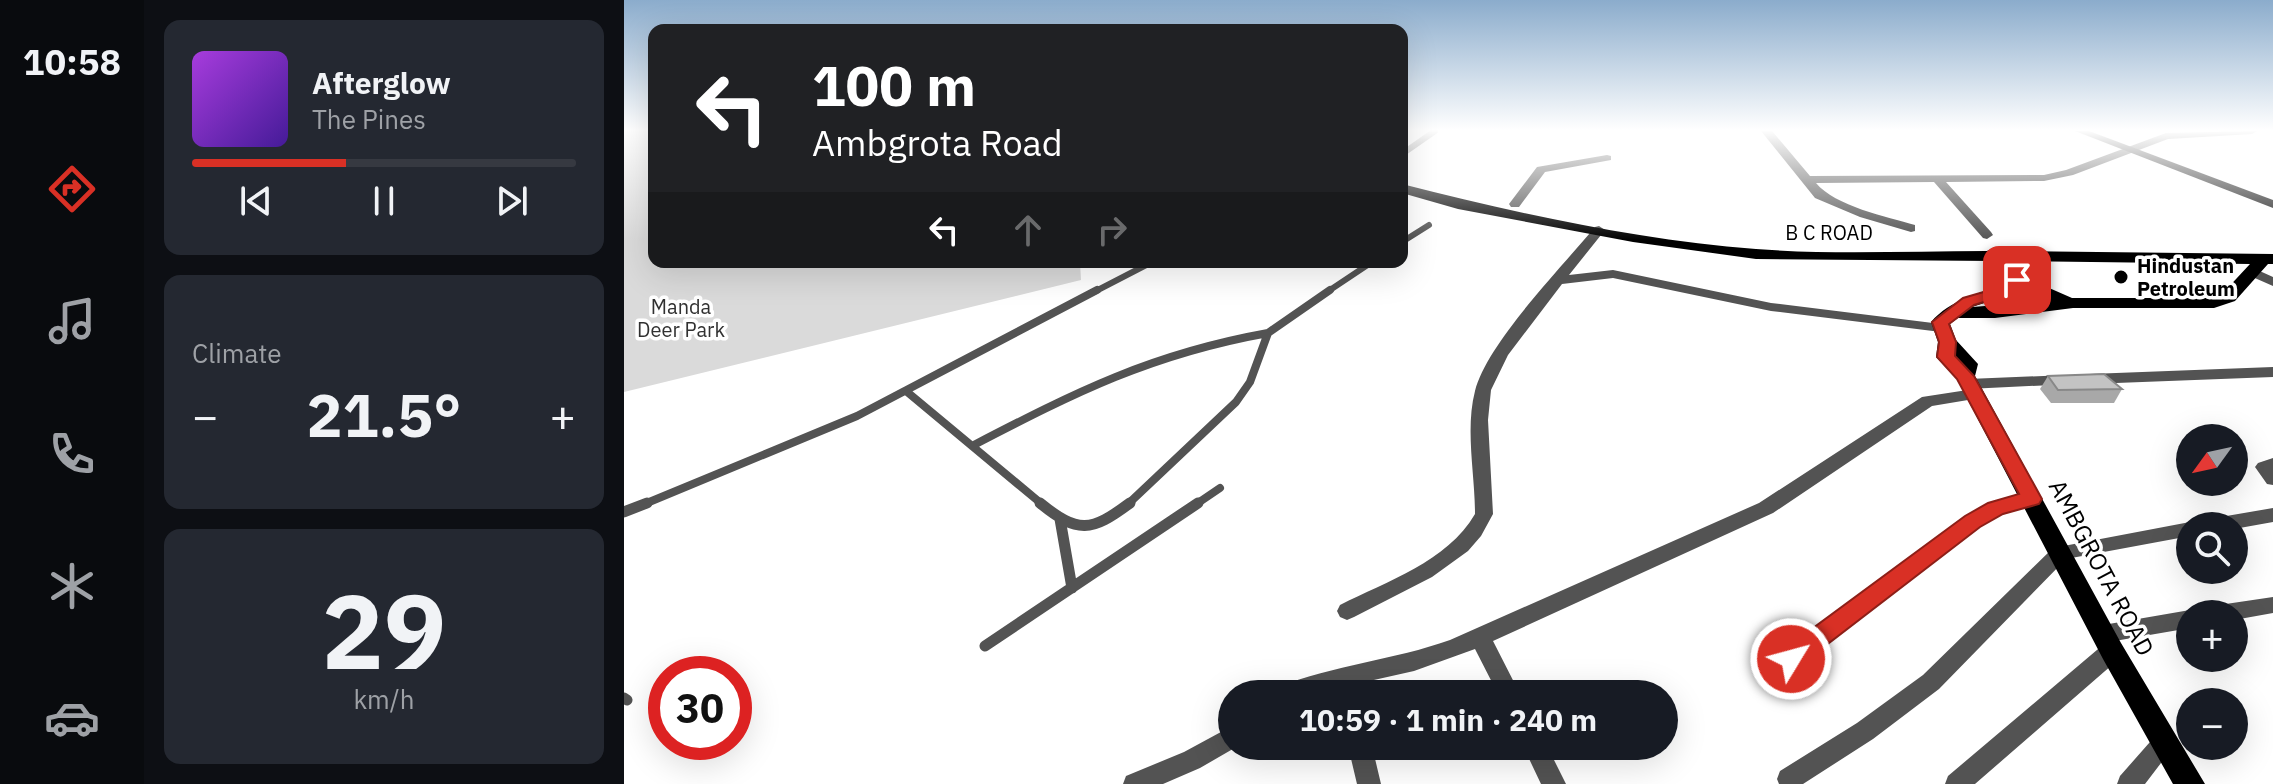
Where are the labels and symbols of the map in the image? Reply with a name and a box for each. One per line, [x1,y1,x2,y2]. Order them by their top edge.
street label: B C ROAD [1785,219,1873,246]
pin [1983,246,2051,314]
place label: Hindustan Petroleum [2137,252,2235,302]
marker: Hindustan Petroleum [2112,268,2130,286]
park label: Manda Deer Park [637,293,725,343]
north arrow [2176,424,2248,496]
street label: AMBGROTA ROAD [2042,474,2162,661]
position arrow [1749,617,1833,701]
speed limit sign: 30 [648,656,752,760]

